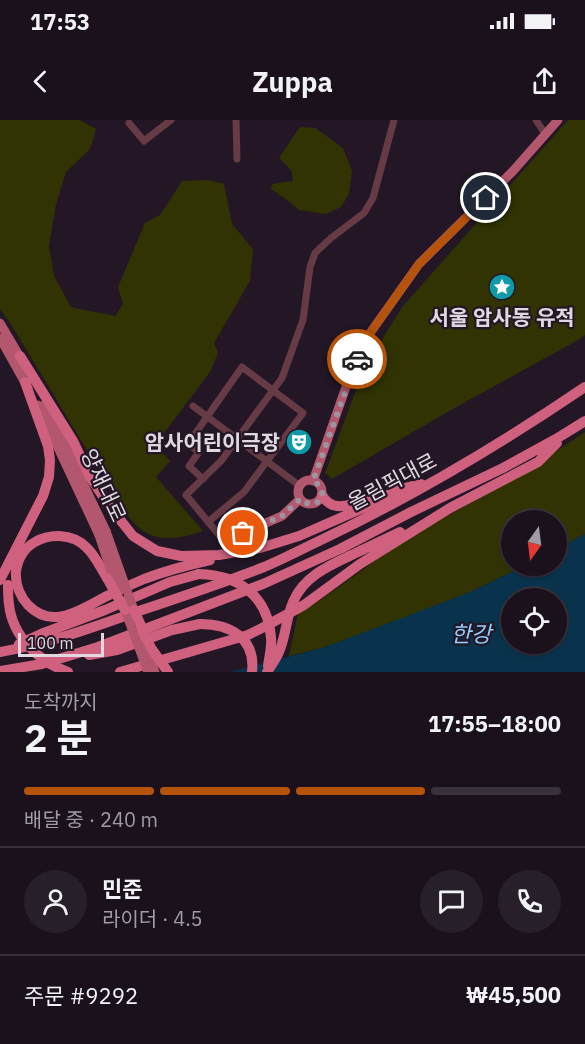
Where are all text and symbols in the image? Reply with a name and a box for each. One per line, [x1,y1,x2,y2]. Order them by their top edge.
text: 17:53 [30,7,90,36]
text: Zuppa [252,64,333,99]
icon: back [24,65,57,98]
icon: share [528,65,561,98]
pin [460,172,511,223]
icon: home [469,181,502,214]
place icon: 서울 암사동 유적 [487,272,517,302]
place label: 서울 암사동 유적 [429,303,575,331]
courier [327,329,387,389]
icon: car [341,343,374,376]
theatre icon: 암사어린이극장 [284,427,314,457]
place label: 암사어린이극장 [145,428,280,456]
street label: 양재대로 [75,444,133,526]
street label: 올림픽대로 [343,446,441,516]
pin [217,507,268,558]
north arrow [501,510,567,576]
map controls [501,510,567,654]
icon: bag [226,516,259,549]
button: locate [501,588,567,654]
water label: 한강 [451,619,494,648]
scale bar [18,630,104,658]
text: 100 m [27,633,74,653]
text: 도착까지 [24,688,98,715]
text: 17:55–18:00 [428,709,561,738]
text: 2 분 [24,712,92,763]
text: 배달 중 · 240 m [24,806,158,833]
button: person [24,870,87,933]
button: chat [420,870,483,933]
button: phone [498,870,561,933]
text: 민준 [102,874,142,903]
text: 라이더 · 4.5 [102,905,203,932]
text: ₩45,500 [466,980,561,1009]
text: 주문 #9292 [24,981,138,1010]

